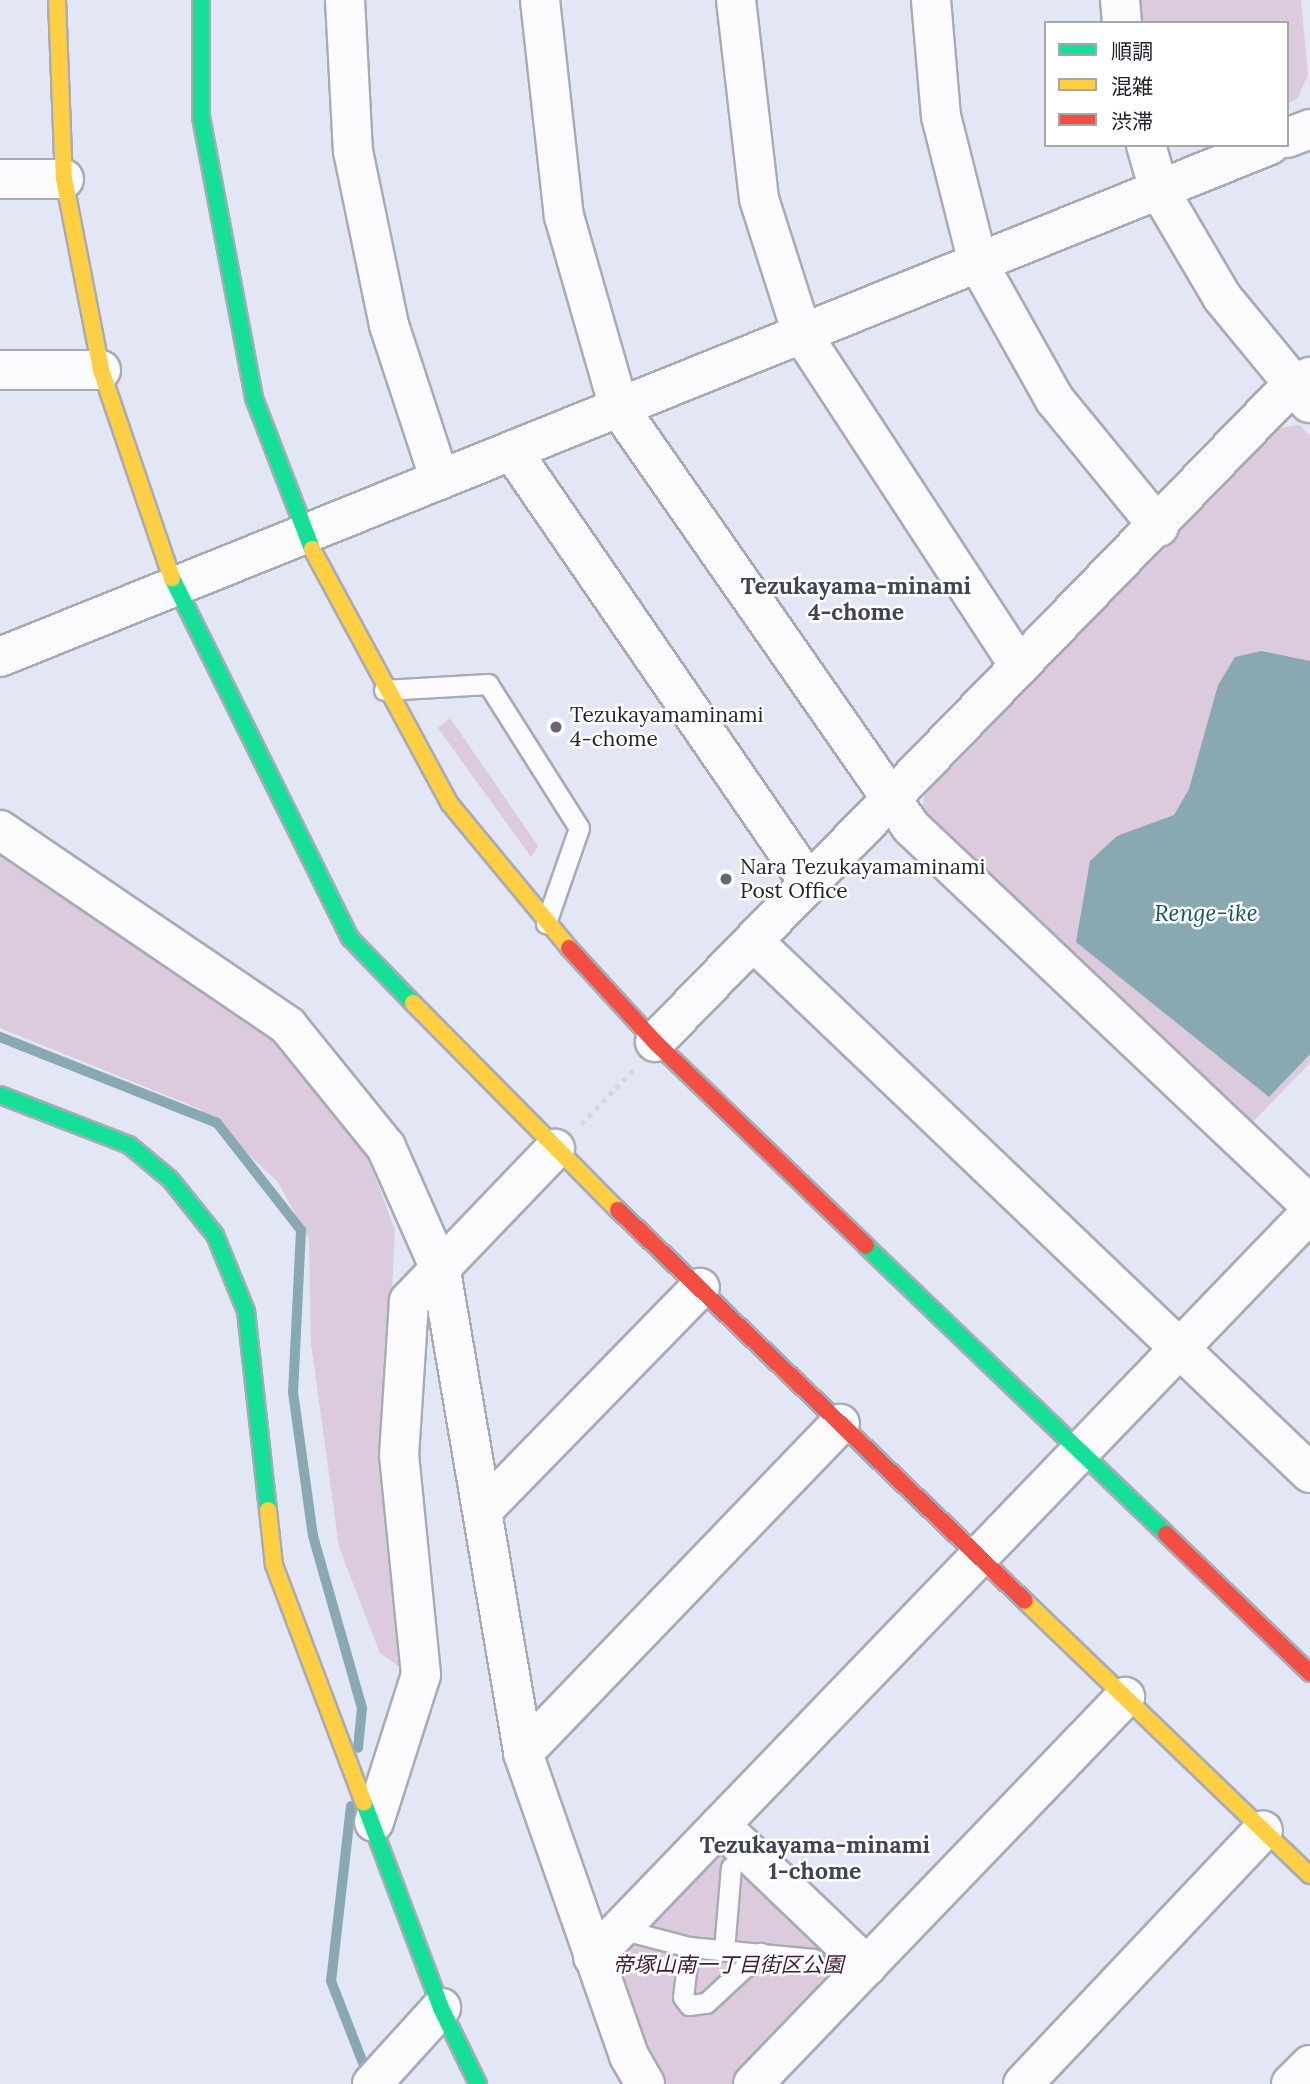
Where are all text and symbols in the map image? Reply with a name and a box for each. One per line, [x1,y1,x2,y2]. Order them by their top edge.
legend [1044,21,1289,147]
text: 順調 [1111,38,1153,65]
text: 混雑 [1111,73,1153,100]
text: 渋滞 [1111,108,1153,135]
district label: Tezukayama-minami 4-chome [741,572,971,626]
place label: Tezukayamaminami 4-chome [570,702,763,752]
marker: Tezukayamaminami 4-chome [548,719,564,735]
place label: Nara Tezukayamaminami Post Office [740,854,985,904]
marker: Nara Tezukayamaminami Post Office [718,871,734,887]
water label: Renge-ike [1154,899,1258,927]
district label: Tezukayama-minami 1-chome [700,1831,930,1885]
park label: 帝塚山南一丁目街区公園 [613,1952,843,1978]

